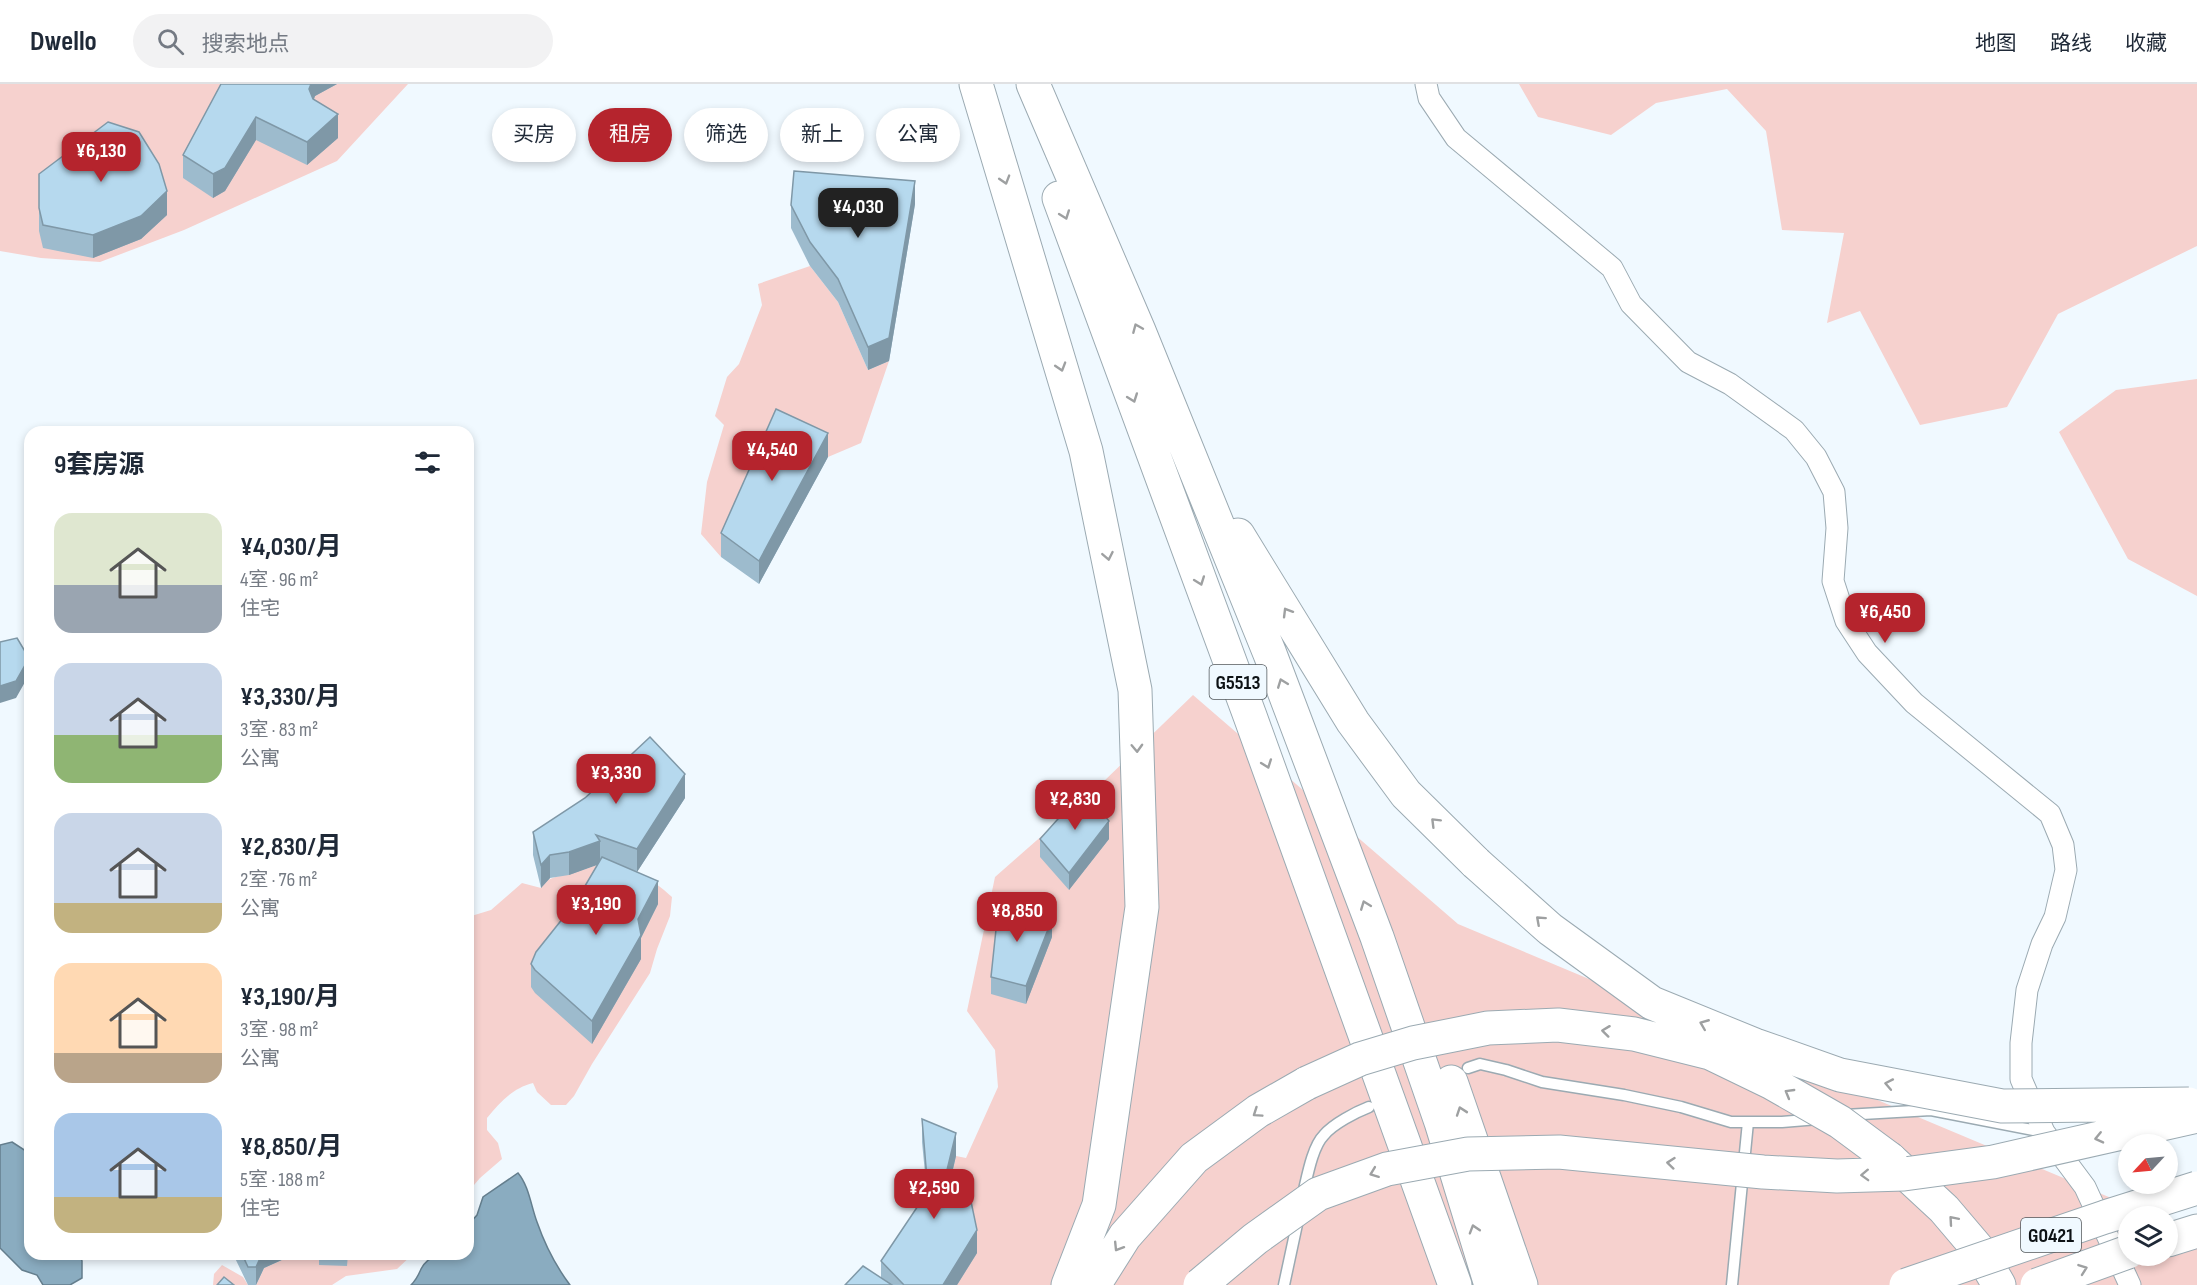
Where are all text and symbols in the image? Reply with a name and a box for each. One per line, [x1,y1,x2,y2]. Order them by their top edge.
search box [133,14,553,68]
text: Dwello [30,25,97,58]
icon: search [154,25,187,58]
text: 搜索地点 [202,31,290,58]
text: 地图 [1975,31,2017,56]
text: 路线 [2050,31,2092,56]
text: 收藏 [2125,31,2167,56]
chip: 买房 [492,108,576,162]
chip: 租房 [588,108,672,162]
chip: 筛选 [684,108,768,162]
chip: 新上 [780,108,864,162]
chip: 公寓 [876,108,960,162]
pin: ¥6,130 [52,132,150,183]
text: ¥6,130 [76,139,126,163]
one-way arrow [998,174,1010,185]
pin: ¥4,030 [809,188,907,239]
text: ¥4,030 [832,195,884,219]
one-way arrow [1058,209,1071,220]
one-way arrow [1132,323,1144,334]
one-way arrow [1054,361,1066,372]
one-way arrow [1125,392,1138,403]
pin: ¥4,540 [723,431,821,482]
text: ¥4,540 [746,438,798,462]
icon: filters [411,446,444,479]
text: 9套房源 [54,450,144,481]
text: ¥4,030/月 [240,532,342,563]
icon: home [102,537,174,609]
one-way arrow [1100,551,1113,561]
text: 4室 · 96 m² [240,568,319,592]
one-way arrow [1193,575,1206,586]
pin: ¥6,450 [1836,593,1934,644]
text: 住宅 [240,597,280,621]
text: ¥6,450 [1859,600,1911,624]
one-way arrow [1282,608,1294,618]
road number: G5513 [1210,665,1266,699]
one-way arrow [1276,678,1289,689]
text: ¥3,330/月 [240,682,341,713]
icon: home [102,687,174,759]
text: 3室 · 83 m² [240,718,318,742]
one-way arrow [1130,744,1143,753]
text: 公寓 [240,747,280,771]
pin: ¥3,330 [567,754,665,805]
one-way arrow [1260,758,1273,769]
text: ¥3,330 [590,761,642,785]
pin: ¥2,830 [1026,780,1124,831]
text: ¥2,830 [1049,787,1101,811]
one-way arrow [1431,818,1441,829]
text: ¥2,830/月 [240,832,342,863]
icon: home [102,837,174,909]
text: 2室 · 76 m² [240,868,318,892]
pin: ¥3,190 [547,885,645,936]
text: ¥3,190 [571,892,621,916]
pin: ¥8,850 [968,892,1066,943]
text: 公寓 [240,897,280,921]
text: ¥8,850 [991,899,1043,923]
one-way arrow [1360,900,1372,911]
one-way arrow [1536,916,1547,927]
text: ¥3,190/月 [240,982,340,1013]
icon: home [102,987,174,1059]
text: 3室 · 98 m² [240,1018,319,1042]
one-way arrow [1699,1019,1710,1031]
one-way arrow [1601,1025,1610,1038]
text: 公寓 [240,1047,280,1071]
one-way arrow [1884,1078,1894,1091]
one-way arrow [1785,1088,1795,1100]
one-way arrow [1253,1106,1264,1117]
one-way arrow [1455,1106,1468,1116]
one-way arrow [2094,1130,2104,1143]
text: ¥8,850/月 [240,1132,342,1163]
north arrow [2118,1134,2178,1194]
map controls [2118,1134,2178,1266]
icon: home [102,1137,174,1209]
one-way arrow [1667,1157,1676,1169]
one-way arrow [1369,1166,1380,1179]
text: 5室 · 188 m² [240,1168,325,1192]
pin: ¥2,590 [885,1169,983,1220]
one-way arrow [1861,1169,1870,1181]
text: ¥2,590 [908,1176,960,1200]
text: 住宅 [240,1197,280,1221]
button: layers [2118,1206,2178,1266]
one-way arrow [1949,1216,1960,1227]
road number: G0421 [2021,1218,2081,1252]
one-way arrow [1469,1224,1481,1235]
one-way arrow [1113,1241,1125,1251]
one-way arrow [2077,1263,2088,1276]

